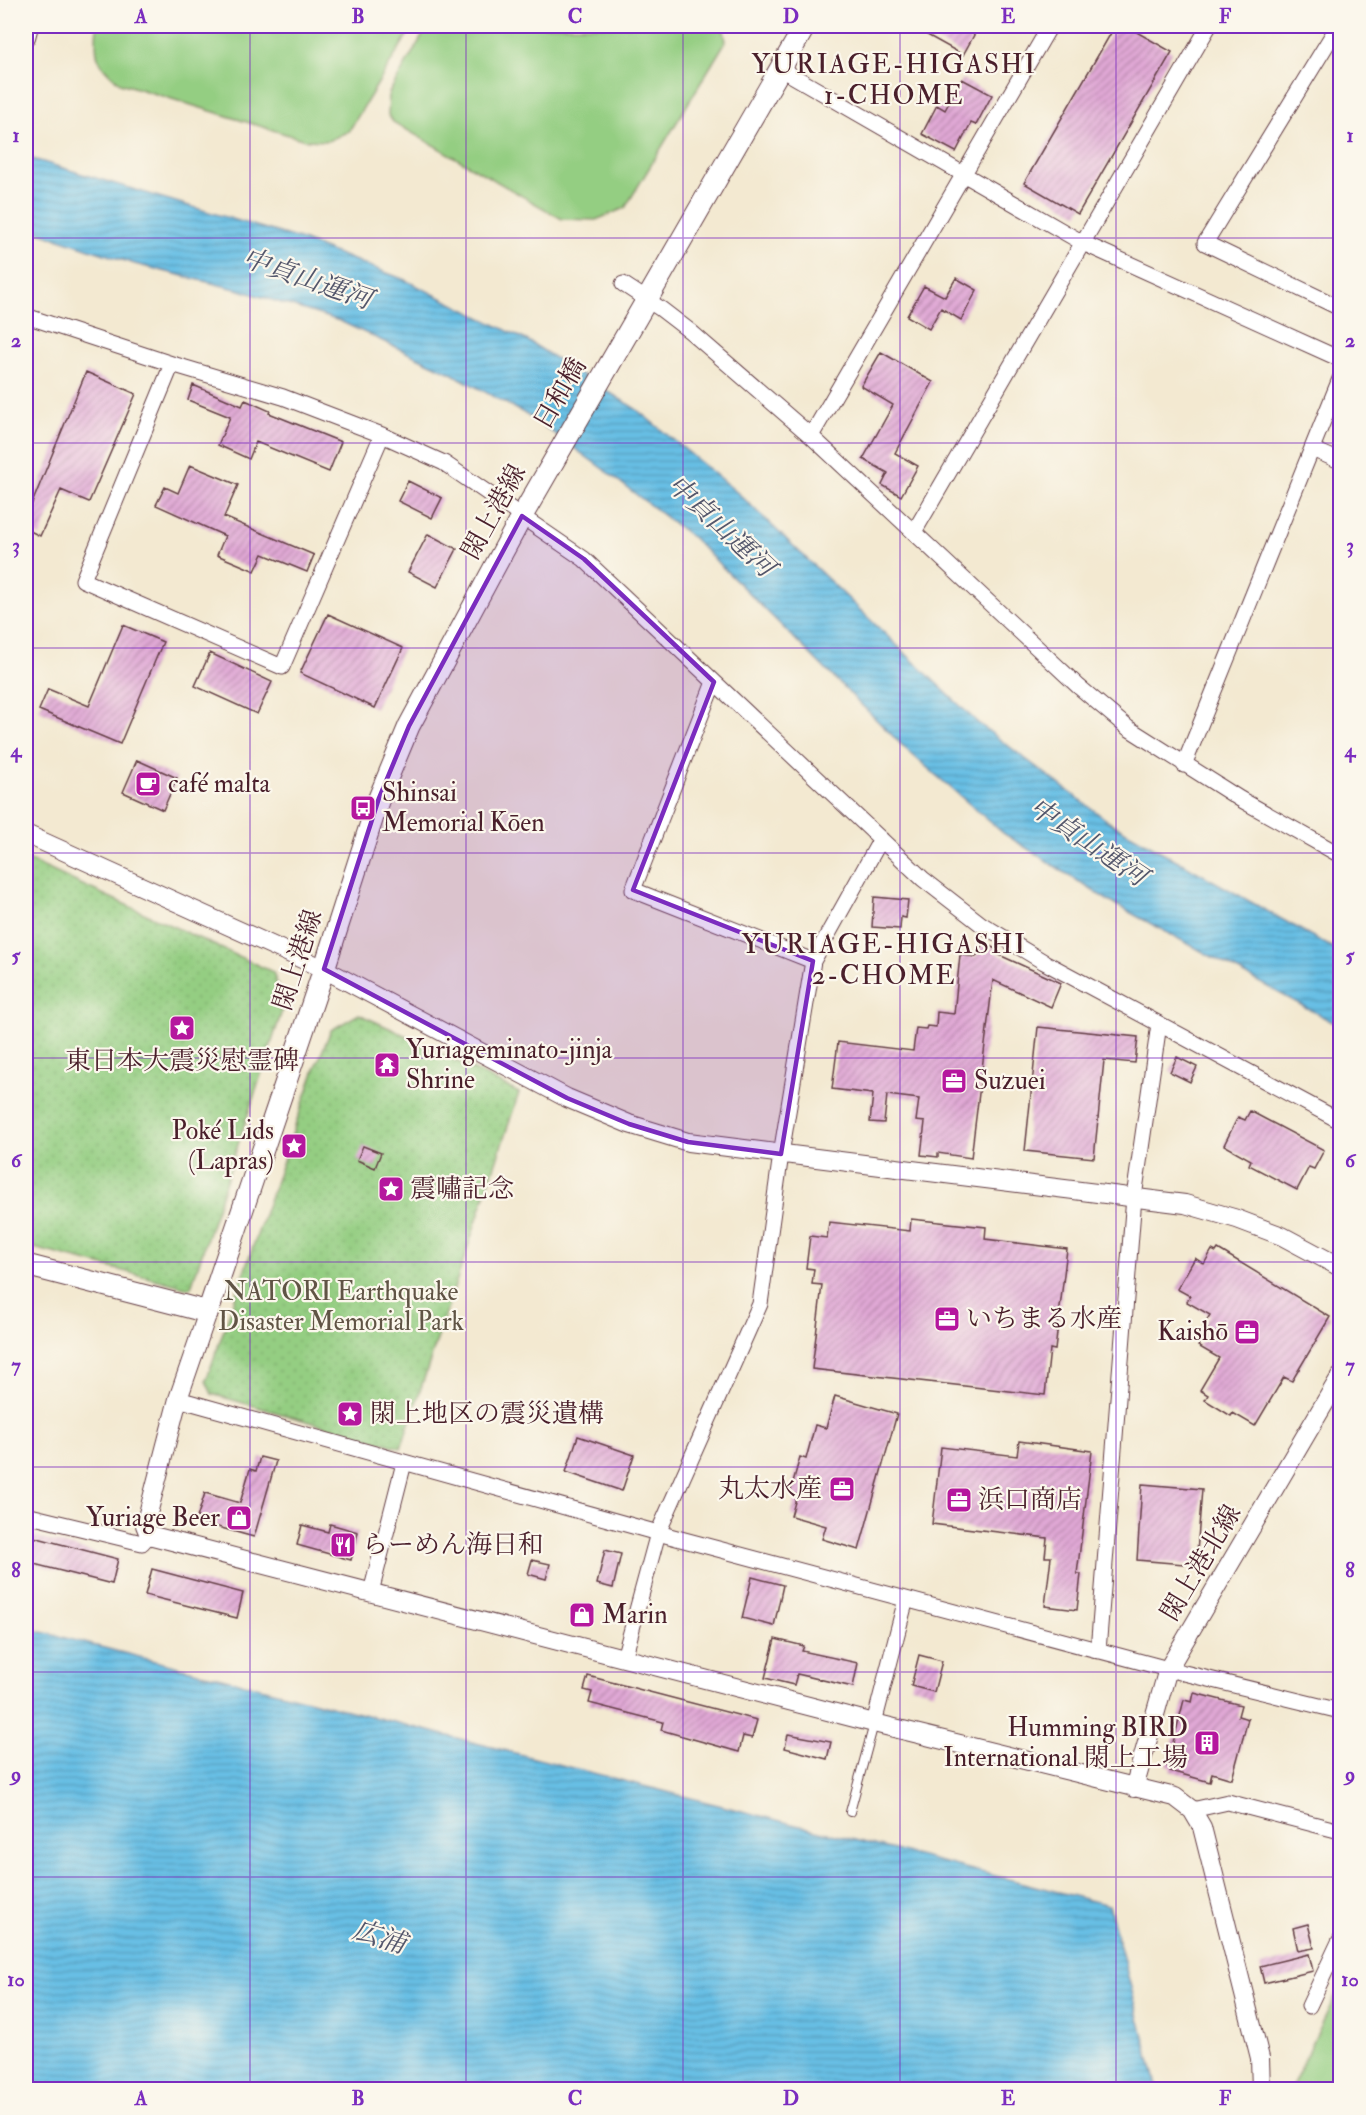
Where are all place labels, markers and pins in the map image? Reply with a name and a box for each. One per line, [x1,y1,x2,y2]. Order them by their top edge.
place label: café malta [168,768,271,800]
cafe icon: café malta [133,769,163,799]
place label: Shinsai Memorial Kōen [382,777,545,839]
bus stop icon: Shinsai Memorial Kōen [348,793,378,823]
place icon: 東日本大震災慰霊碑 [167,1013,197,1043]
place label: Yuriageminato-jinja Shrine [406,1034,612,1096]
place label: 東日本大震災慰霊碑 [65,1045,299,1077]
temple icon: Yuriageminato-jinja Shrine [372,1050,402,1080]
place label: Suzuei [974,1065,1046,1097]
office icon: Suzuei [939,1066,969,1096]
place label: Poké Lids (Lapras) [171,1115,274,1178]
place icon: Poké Lids (Lapras) [279,1131,309,1161]
place label: 震嘯記念 [410,1173,514,1205]
place icon: 震嘯記念 [376,1174,406,1204]
place label: いちまる水産 [966,1303,1122,1335]
office icon: いちまる水産 [932,1304,962,1334]
place label: Kaishō [1157,1316,1228,1348]
office icon: Kaishō [1232,1317,1262,1347]
place label: 閖上地区の震災遺構 [370,1398,604,1430]
place icon: 閖上地区の震災遺構 [335,1399,365,1429]
place label: 丸太水産 [718,1473,822,1505]
office icon: 丸太水産 [827,1474,857,1504]
place label: 浜口商店 [978,1484,1082,1516]
office icon: 浜口商店 [944,1485,974,1515]
place label: Yuriage Beer [86,1502,220,1534]
shop icon: Yuriage Beer [224,1503,254,1533]
place label: らーめん海日和 [362,1529,544,1561]
restaurant icon: らーめん海日和 [328,1530,358,1560]
place label: Marin [602,1599,668,1631]
shop icon: Marin [567,1600,597,1630]
place label: Humming BIRD International 閖上工場 [943,1712,1188,1774]
building icon: Humming BIRD International 閖上工場 [1192,1728,1222,1758]

